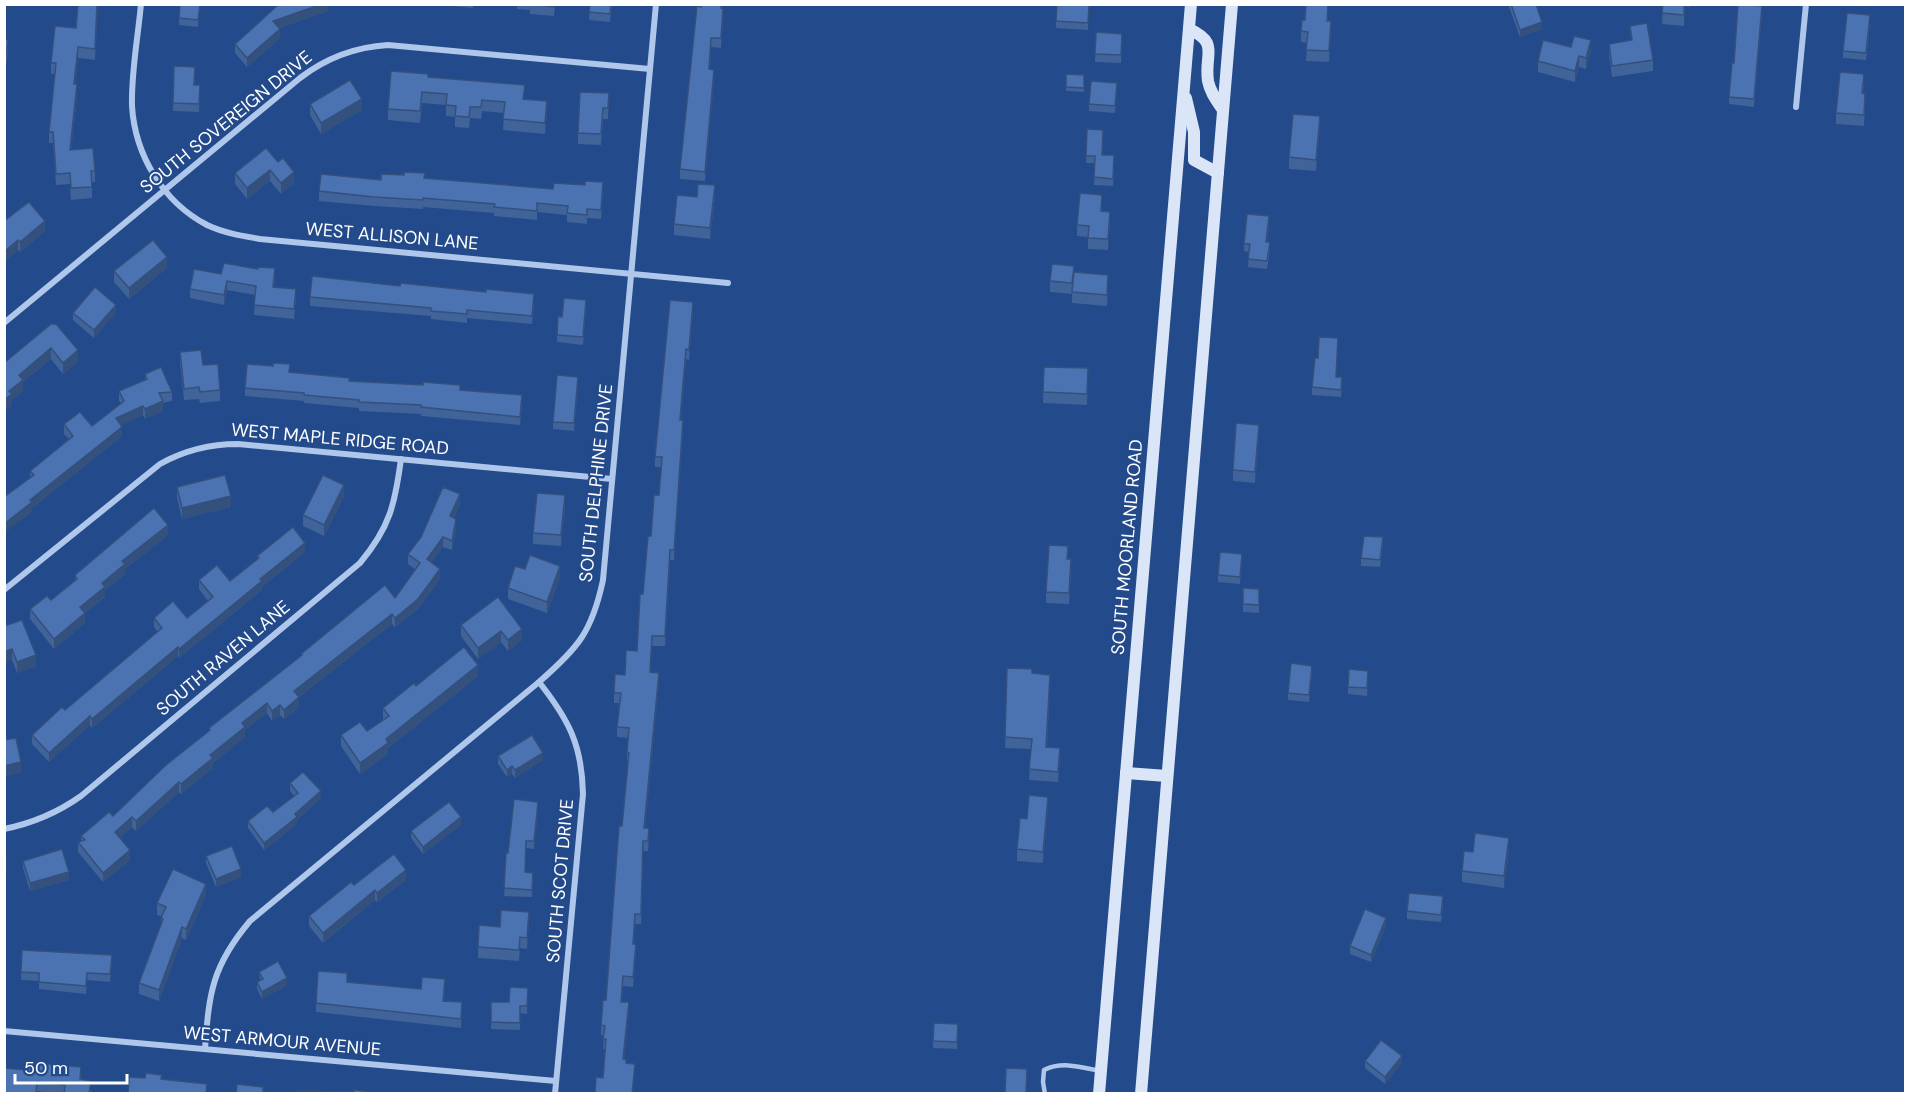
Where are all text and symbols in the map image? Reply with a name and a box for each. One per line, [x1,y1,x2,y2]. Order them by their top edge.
street label: SOUTH SOVEREIGN DRIVE [135,45,317,199]
street label: WEST ALLISON LANE [305,216,479,256]
street label: SOUTH DELPHINE DRIVE [574,383,618,583]
street label: WEST MAPLE RIDGE ROAD [230,418,450,460]
street label: SOUTH MOORLAND ROAD [1106,438,1148,656]
street label: SOUTH RAVEN LANE [151,595,295,721]
street label: SOUTH SCOT DRIVE [541,798,579,964]
street label: WEST ARMOUR AVENUE [182,1020,382,1062]
scale bar [15,1047,128,1085]
text: 50 m [24,1056,68,1080]

